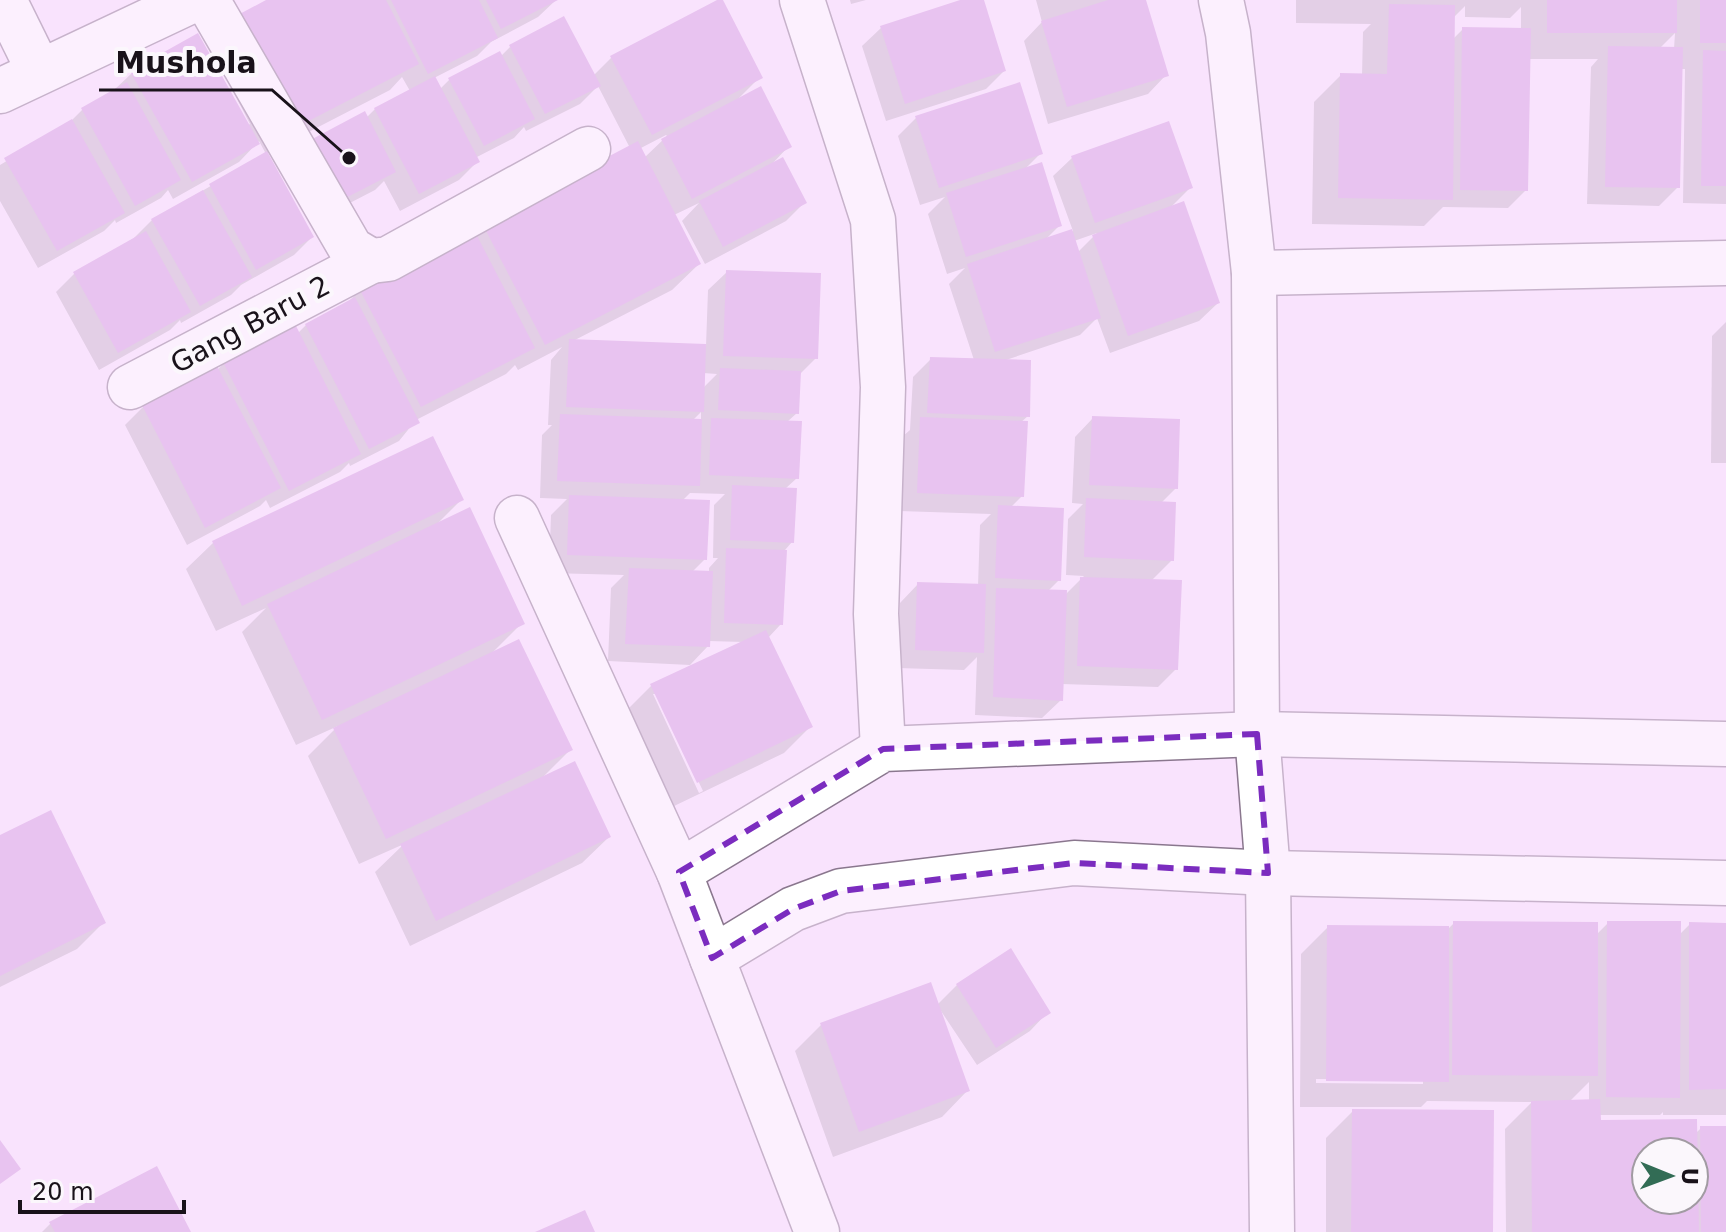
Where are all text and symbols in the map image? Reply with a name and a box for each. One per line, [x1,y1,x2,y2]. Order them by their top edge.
callout: Mushola [99,36,272,90]
text: Mushola [115,45,257,80]
street label: Gang Baru 2 [165,269,336,380]
north arrow [1630,1136,1710,1216]
scale bar [20,1164,184,1214]
text: U [1677,1167,1702,1185]
text: 20 m [32,1178,94,1206]

